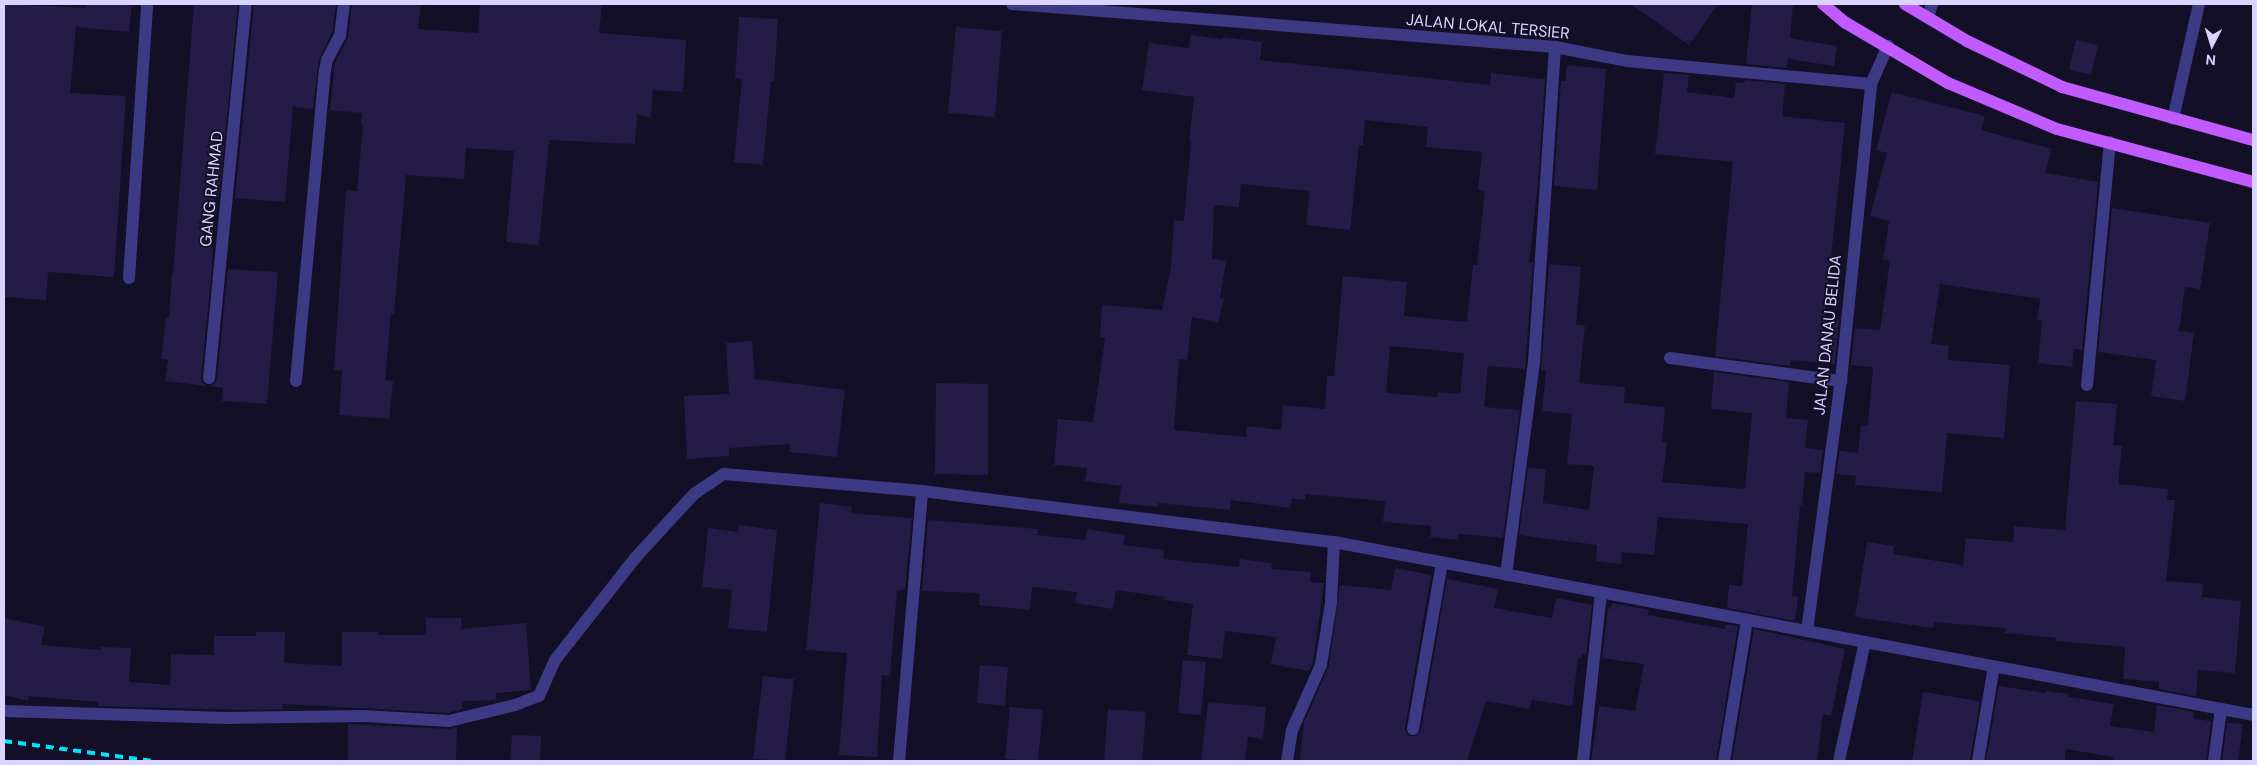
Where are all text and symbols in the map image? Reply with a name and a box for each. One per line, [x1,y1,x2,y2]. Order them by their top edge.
street label: JALAN LOKAL TERSIER [1405,10,1571,44]
north arrow [2187,20,2237,70]
text: N [2205,51,2217,69]
street label: GANG RAHMAD [196,130,228,248]
street label: JALAN DANAU BELIDA [1810,254,1846,416]

